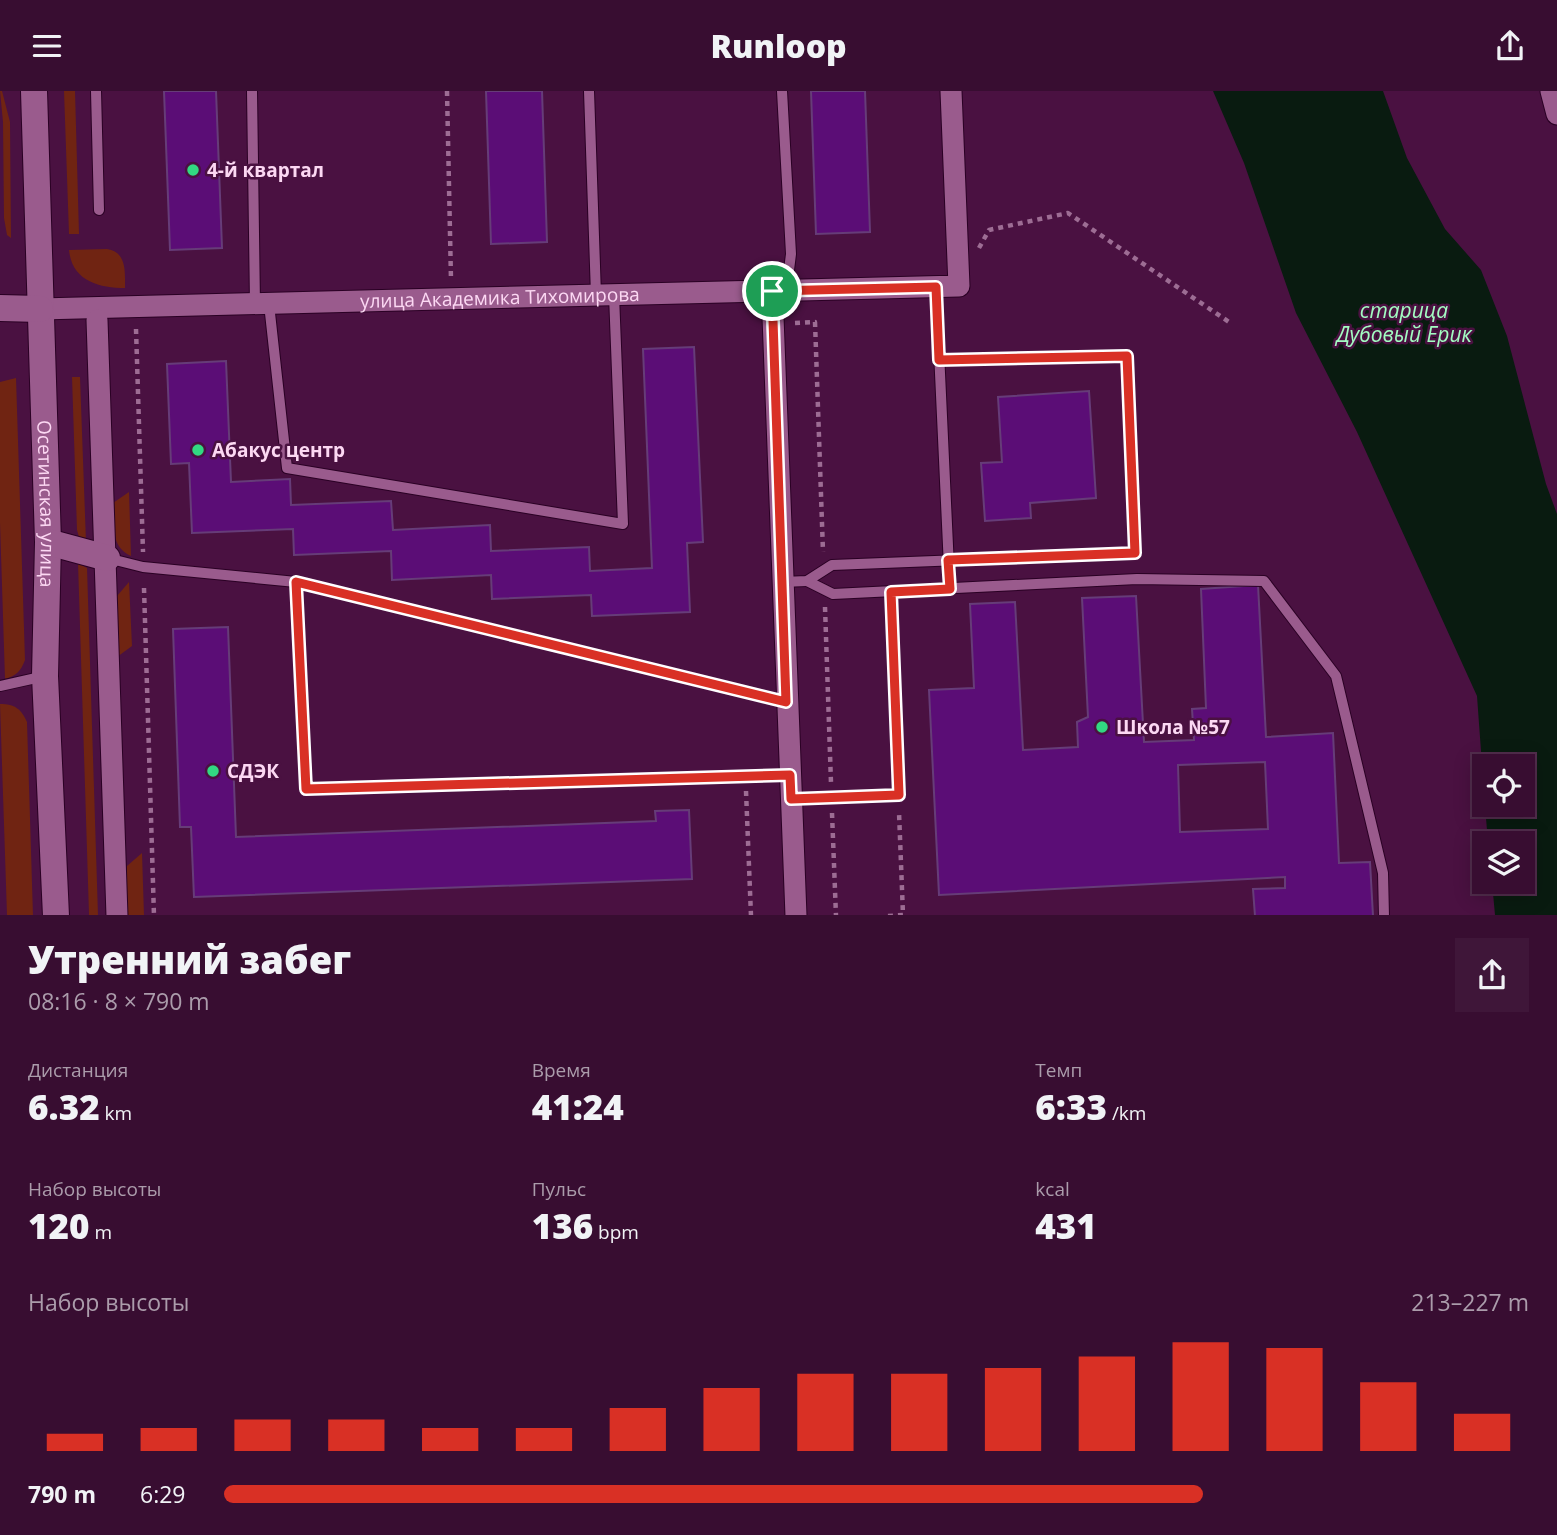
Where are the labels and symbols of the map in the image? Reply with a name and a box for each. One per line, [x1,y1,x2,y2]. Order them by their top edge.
place label: 4-й квартал [207,157,324,183]
marker: 4-й квартал [185,162,201,178]
pin [742,261,802,321]
street label: улица Академика Тихомирова [360,281,640,314]
water label: старица Дубовый Ерик [1334,296,1474,348]
street label: Осетинская улица [31,420,61,588]
place label: Абакус центр [212,437,345,463]
marker: Абакус центр [190,442,206,458]
place label: Школа №57 [1116,714,1230,740]
marker: Школа №57 [1094,719,1110,735]
place label: СДЭК [227,758,279,784]
marker: СДЭК [205,763,221,779]

